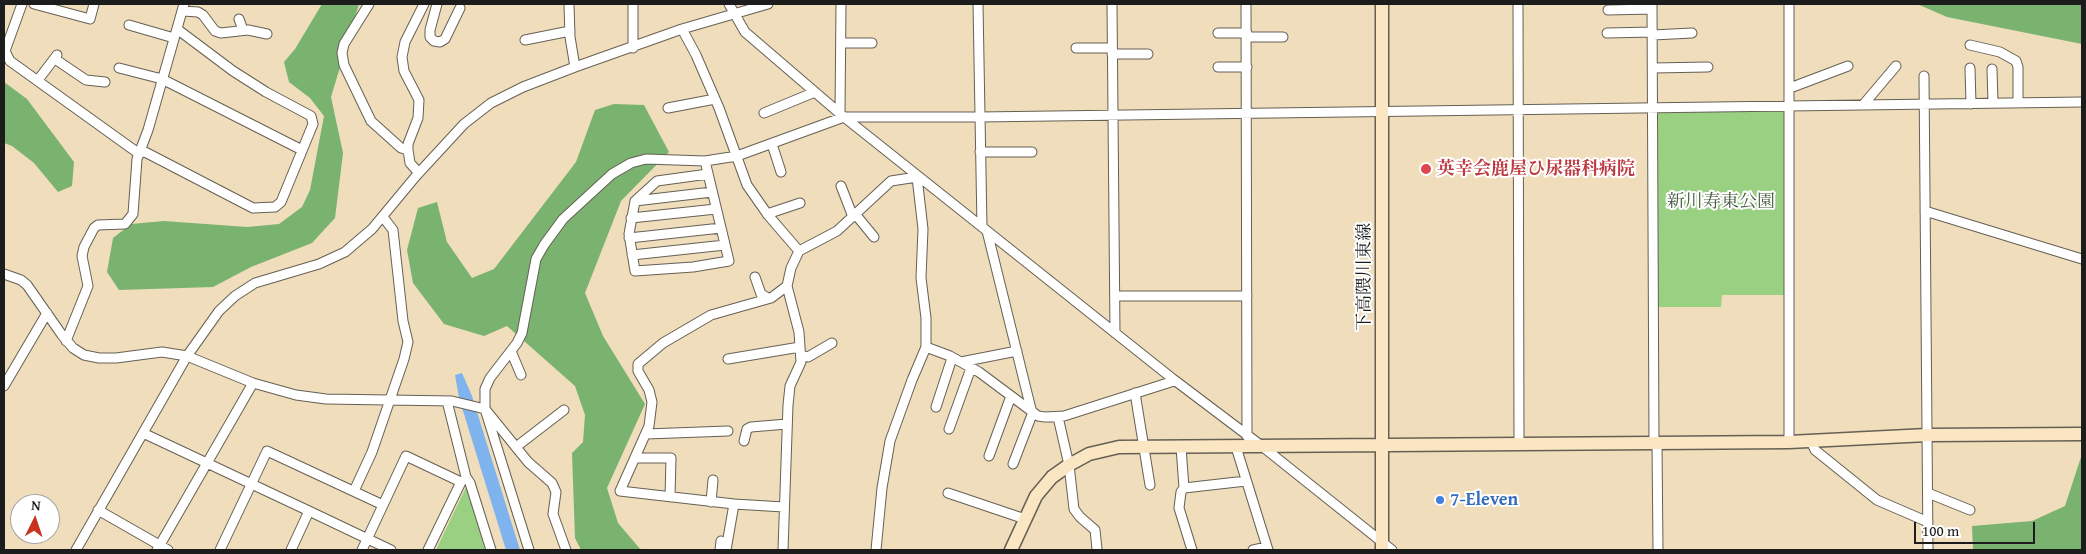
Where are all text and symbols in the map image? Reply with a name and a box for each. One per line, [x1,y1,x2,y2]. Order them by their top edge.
place label: 英幸会鹿屋ひ尿器科病院 [1437,158,1635,180]
marker: 英幸会鹿屋ひ尿器科病院 [1419,162,1433,176]
park label: 新川寿東公園 [1667,191,1775,213]
street label: 下高隈川東線 [1354,223,1376,331]
place label: 7-Eleven [1450,489,1518,511]
north arrow [10,494,60,544]
marker: 7-Eleven [1434,494,1446,506]
text: N [31,495,41,515]
scale bar [1916,512,2037,544]
text: 100 m [1922,520,1959,541]

